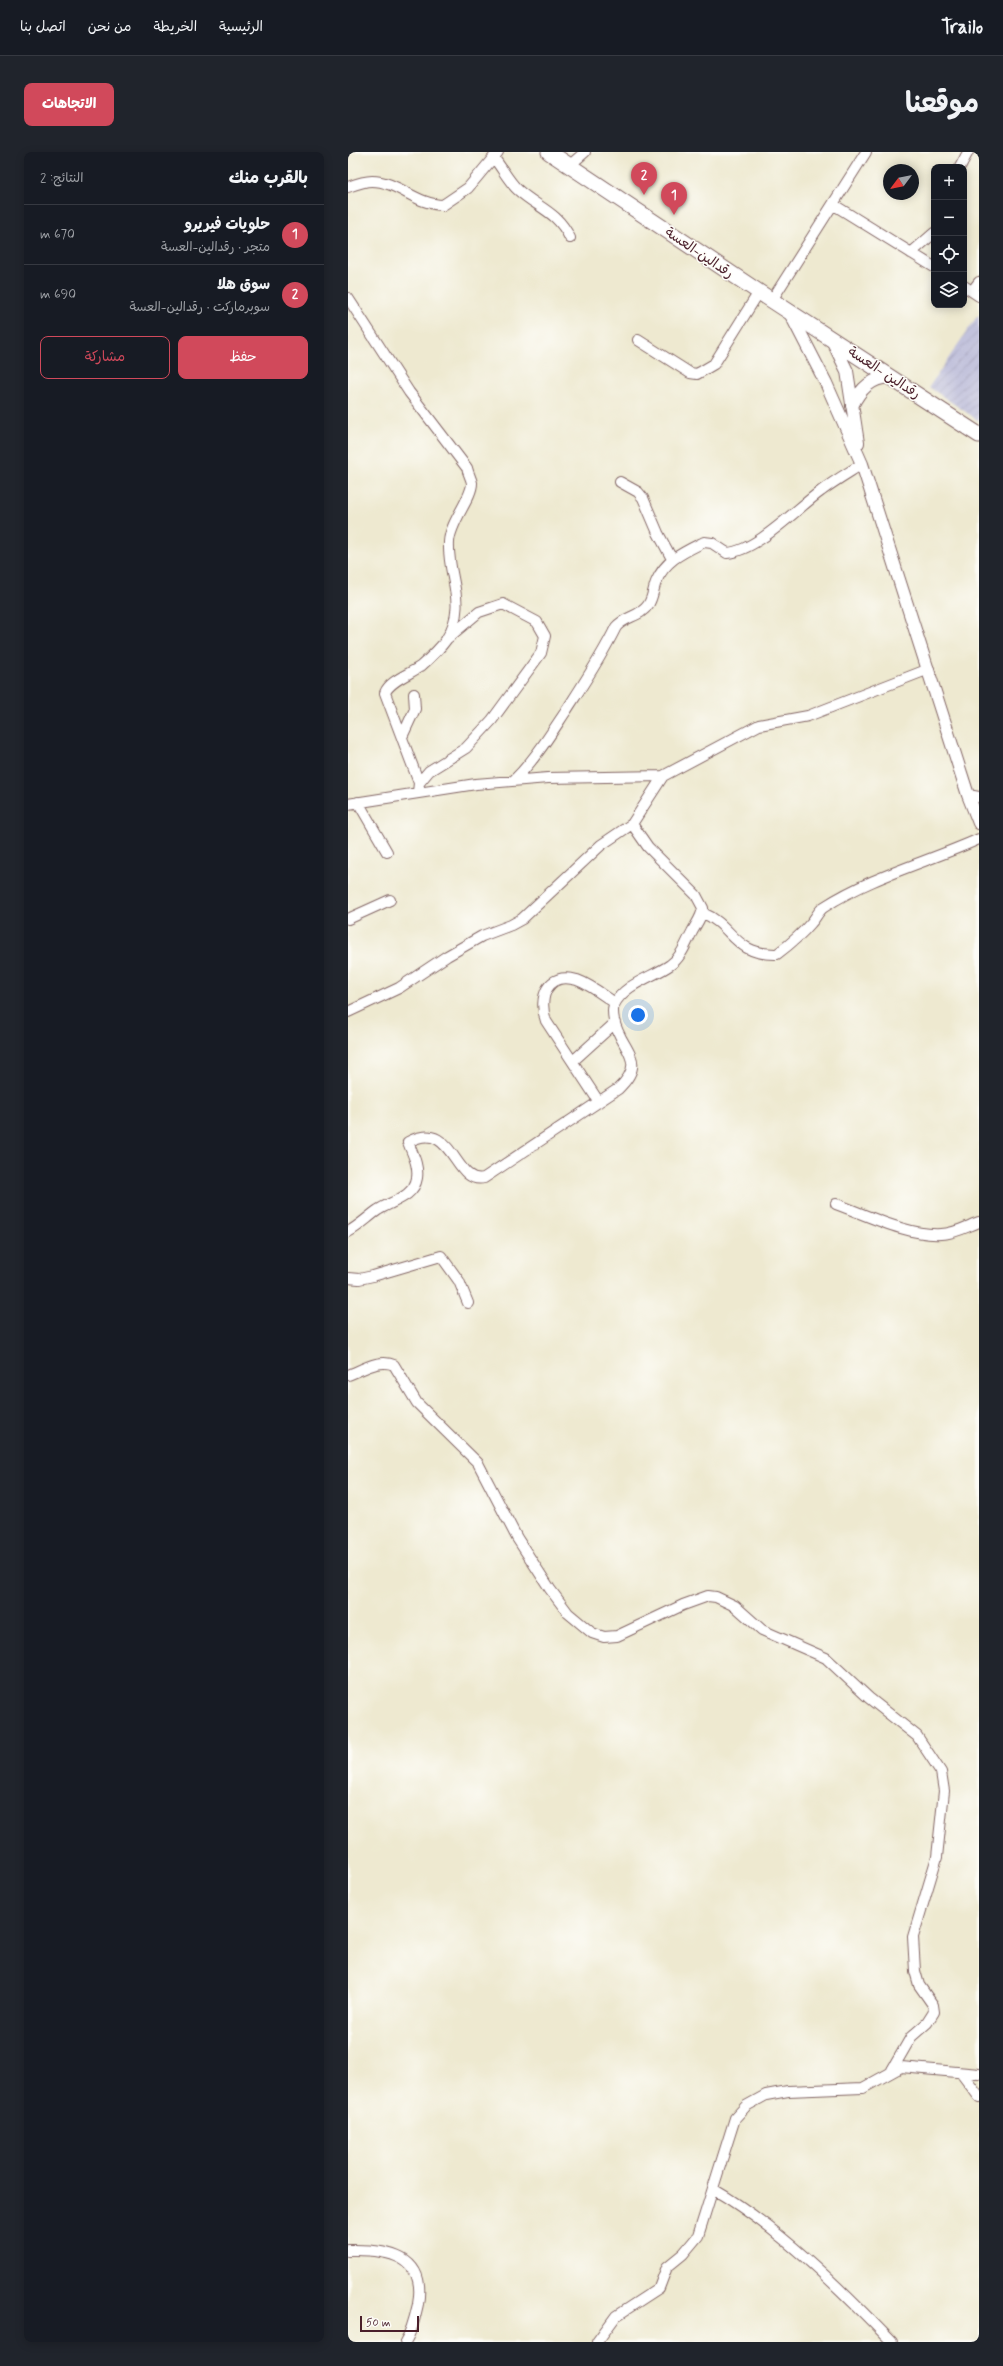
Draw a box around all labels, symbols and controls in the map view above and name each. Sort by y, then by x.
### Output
text: Trailo [941,15,983,40]
text: اتصل بنا [20,18,66,36]
text: من نحن [88,18,131,36]
text: الخريطة [153,18,197,36]
text: الرئيسية [219,18,263,36]
button: الاتجاهات [24,83,114,126]
text: موقعنا [905,86,979,123]
pin: 2 [631,162,657,195]
north arrow [883,164,919,200]
map controls [931,164,967,308]
button: + [931,164,967,200]
text: بالقرب منك [229,167,308,189]
text: النتائج: 2 [40,170,83,187]
pin: 1 [661,182,687,215]
button: − [931,200,967,236]
text: حلويات فيريرو [185,215,270,235]
street label: رقدالين-العسة [661,223,737,283]
text: 670 m [40,226,75,243]
text: 1 [292,226,298,243]
button: locate [931,236,967,272]
text: متجر · رقدالين-العسة [161,239,270,256]
button: layers [931,272,967,308]
text: سوق هلا [217,275,270,295]
text: 690 m [40,286,76,303]
text: 2 [292,286,298,303]
text: سوبرماركت · رقدالين-العسة [129,299,270,316]
button: مشاركة [40,336,170,379]
button: حفظ [178,336,308,379]
street label: رقدالين -العسة [844,343,924,403]
your location [628,1005,648,1025]
scale bar [360,2314,419,2333]
text: 50 m [366,2316,391,2330]

